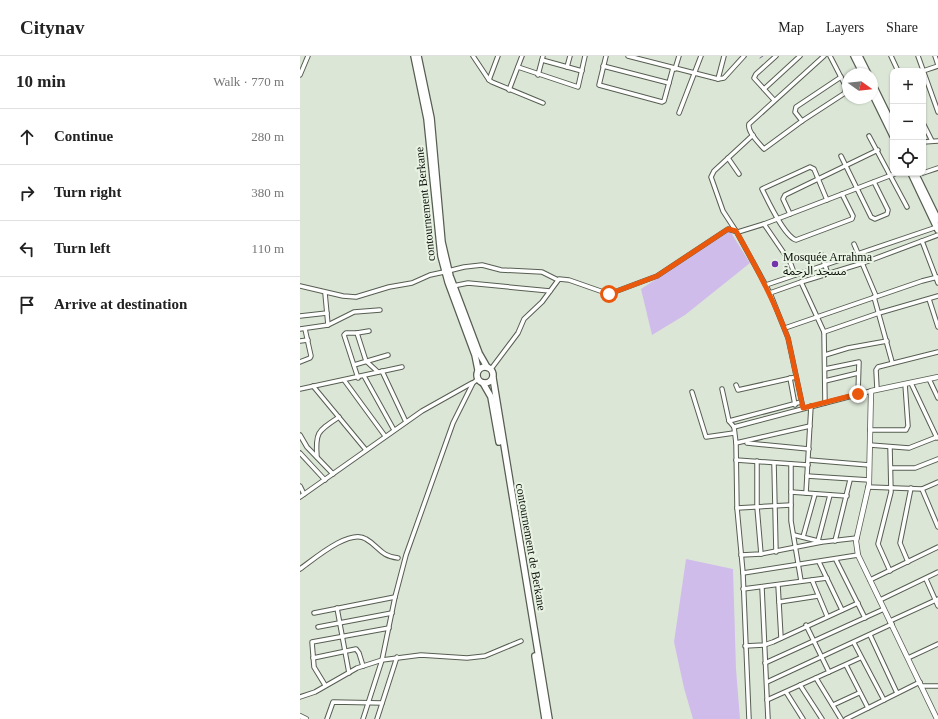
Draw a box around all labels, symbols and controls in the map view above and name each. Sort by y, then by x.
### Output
text: Citynav [20,17,84,38]
text: Map [778,20,804,35]
text: Layers [826,20,864,35]
text: Share [886,20,918,35]
north arrow [842,68,878,104]
map controls [890,68,926,176]
button: + [890,68,926,104]
text: 10 min [16,72,66,91]
text: Walk · 770 m [213,74,284,89]
button: − [890,104,926,140]
icon: ahead [16,126,38,148]
text: Continue [54,128,113,144]
text: 280 m [251,129,284,144]
button: locate [890,140,926,176]
street label: contournement Berkane [412,146,438,262]
icon: right [16,182,38,204]
text: Turn right [54,184,121,200]
text: 380 m [251,185,284,200]
icon: left [16,238,38,260]
text: Turn left [54,240,111,256]
text: 110 m [252,241,284,256]
place label: Mosquée Arrahma مسجد الرحمة [783,250,873,278]
marker: Mosquée Arrahma مسجد الرحمة [770,259,780,269]
route start [600,285,618,303]
icon: arrive [16,294,38,316]
text: Arrive at destination [54,296,187,312]
route end [849,385,867,403]
street label: contournement de Berkane [513,482,549,612]

